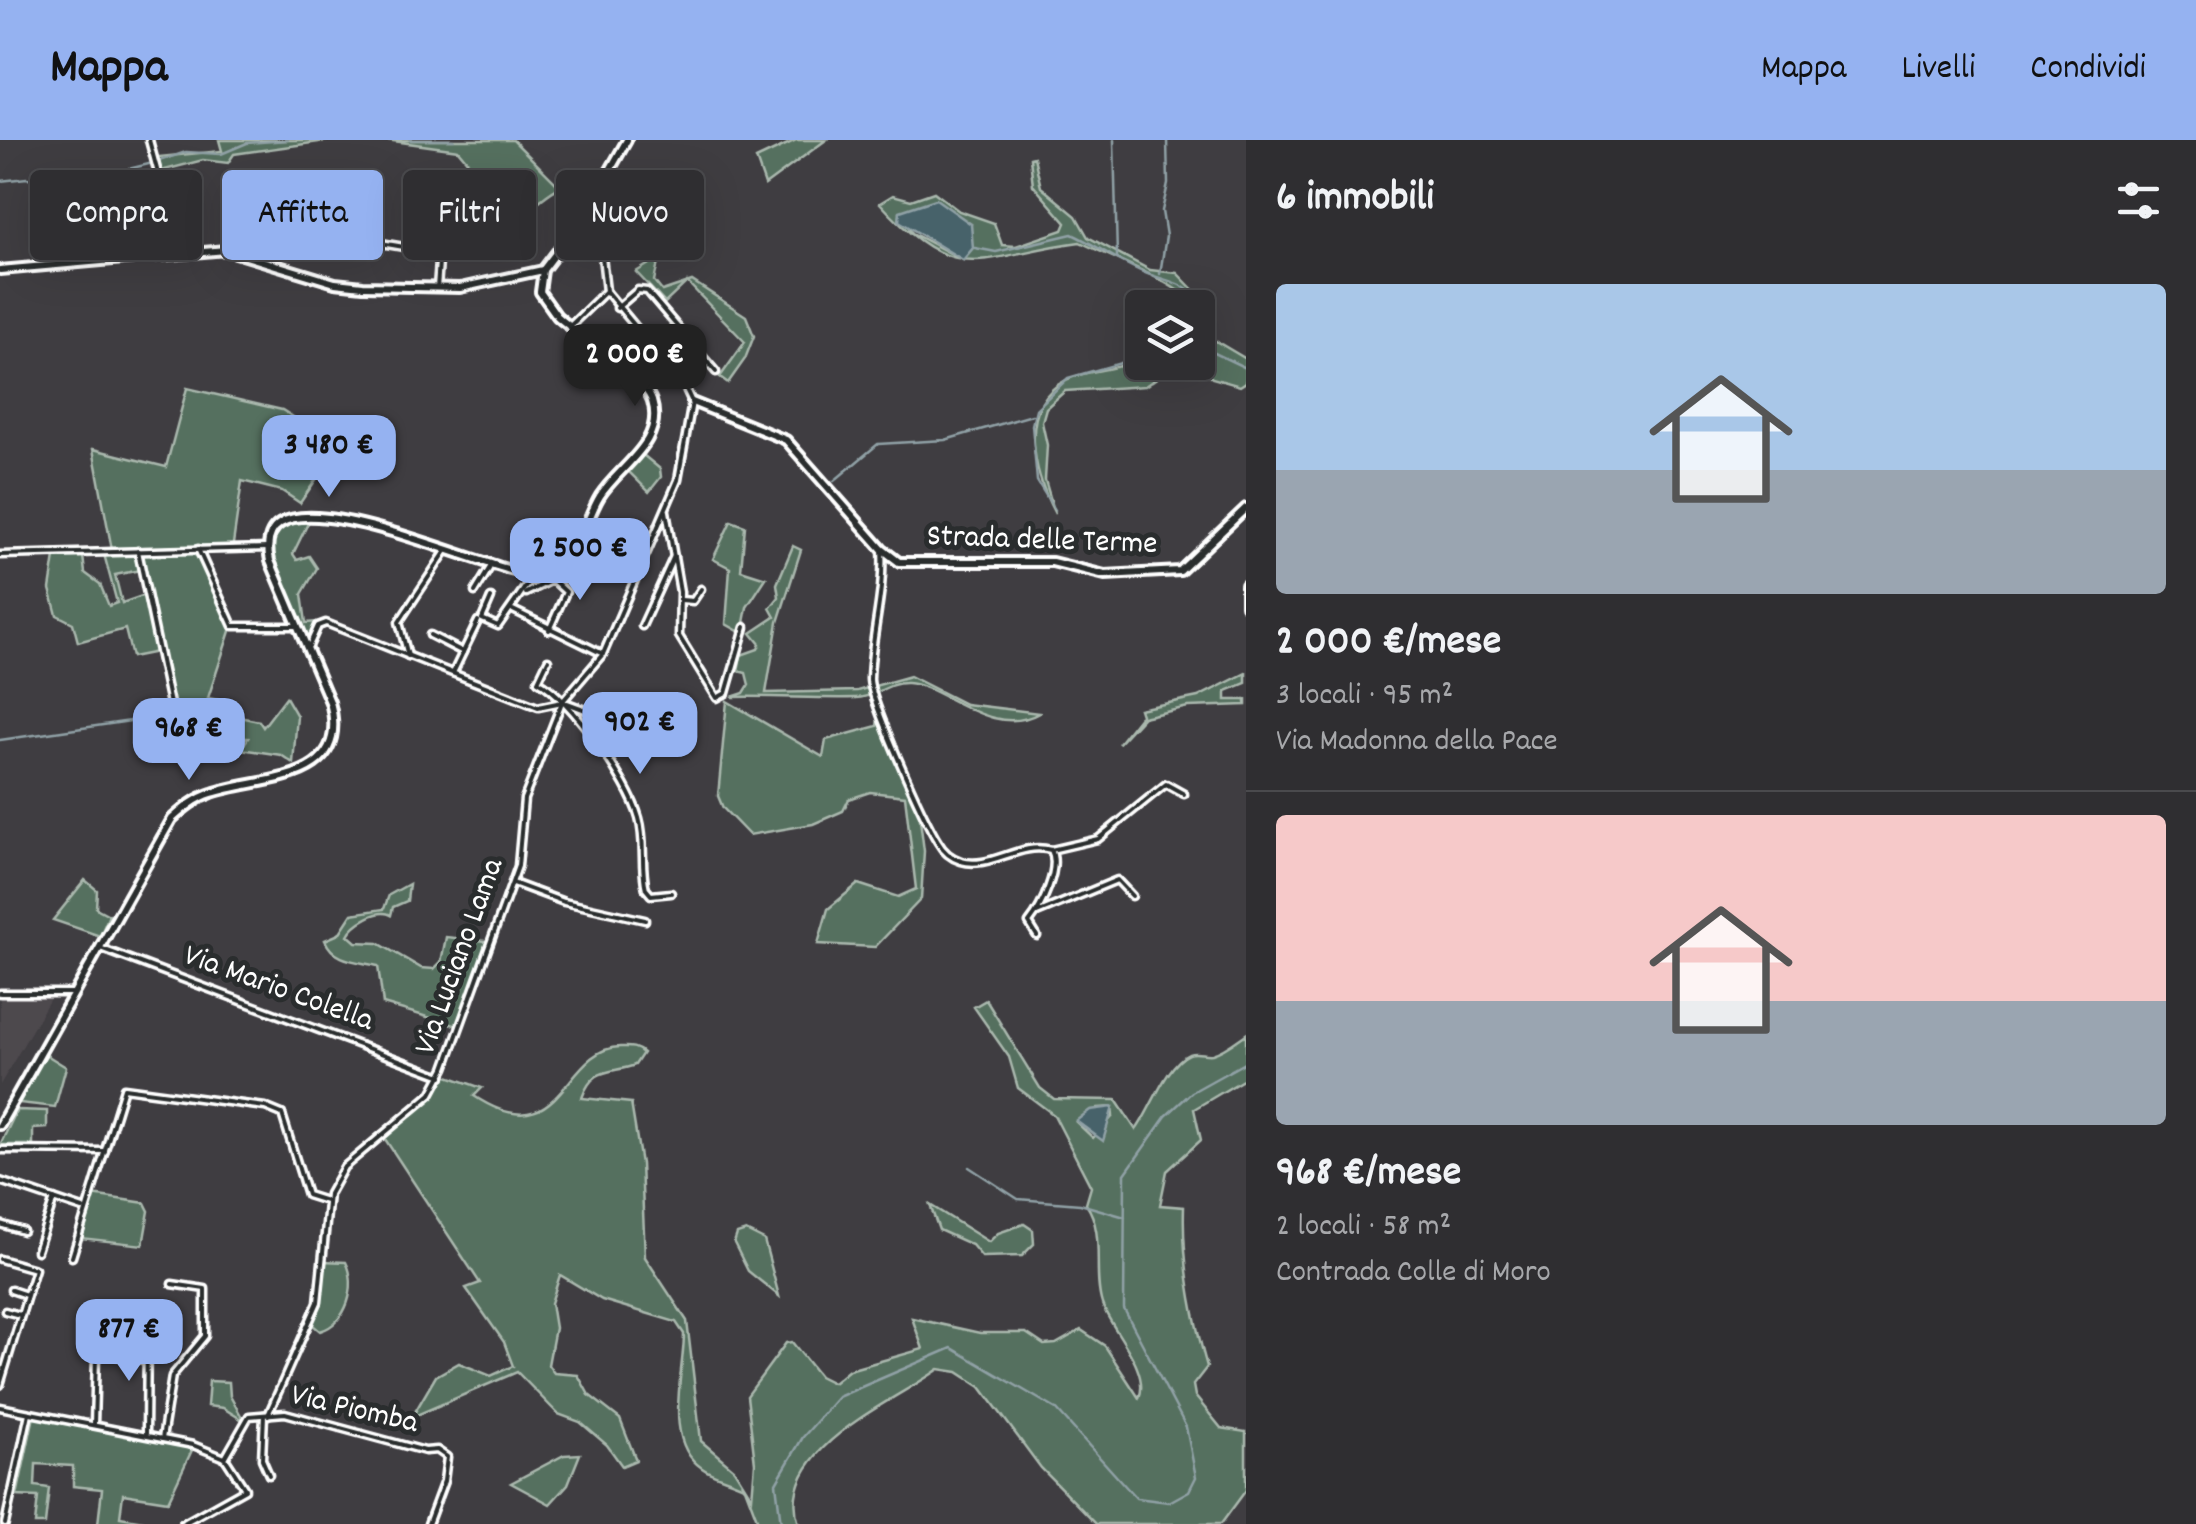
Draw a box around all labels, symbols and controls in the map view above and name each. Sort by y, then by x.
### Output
text: Mappa [50,36,167,105]
text: Mappa [1761,45,1847,95]
text: Livelli [1902,45,1975,95]
text: Condividi [2030,45,2146,95]
chip: Compra [30,170,202,260]
chip: Affitta [222,170,383,260]
chip: Filtri [403,170,536,260]
chip: Nuovo [556,170,704,260]
text: 6 immobili [1276,170,1434,230]
icon: filters [2111,173,2166,228]
map controls [1125,290,1215,380]
button: layers [1125,290,1215,380]
pin: 2 000 € [543,324,727,409]
text: 2 000 € [586,333,684,379]
icon: home [1631,349,1811,529]
pin: 3 480 € [237,415,421,500]
text: 3 480 € [284,424,374,470]
street label: Strada delle Terme [926,515,1158,569]
pin: 2 500 € [488,518,672,603]
text: 2 500 € [532,527,628,573]
text: 2 000 €/mese [1276,614,1501,674]
text: 3 locali · 95 m² [1276,674,1453,720]
pin: 902 € [570,692,710,777]
pin: 968 € [119,698,259,783]
text: 902 € [604,701,676,747]
text: 968 € [155,707,223,753]
text: Via Madonna della Pace [1276,720,1558,766]
street label: Via Luciano Lama [404,852,518,1061]
icon: home [1631,880,1811,1060]
street label: Via Mario Colella [177,934,380,1046]
text: 968 €/mese [1276,1145,1461,1205]
text: 2 locali · 58 m² [1276,1205,1451,1251]
text: Contrada Colle di Moro [1276,1251,1551,1297]
pin: 877 € [59,1299,199,1384]
text: 877 € [98,1308,160,1354]
street label: Via Piomba [286,1374,423,1448]

